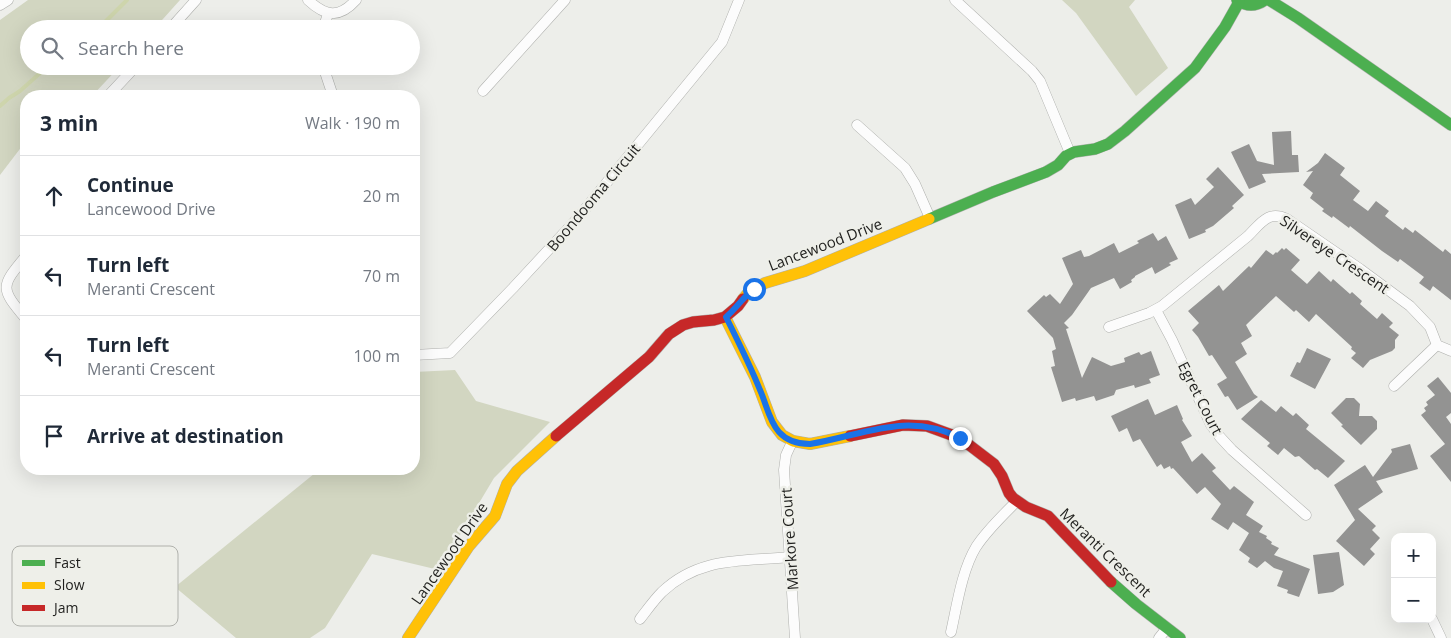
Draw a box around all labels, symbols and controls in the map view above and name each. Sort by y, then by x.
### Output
search box [20,20,420,75]
icon: search [38,34,66,62]
text: Search here [78,35,184,61]
text: 3 min [40,109,98,137]
text: Walk · 190 m [305,112,400,134]
street label: Boondooma Circuit [542,139,644,255]
text: Continue [87,172,174,198]
icon: ahead [40,182,68,210]
text: 20 m [363,185,400,207]
text: Lancewood Drive [87,198,215,220]
street label: Silvereye Crescent [1277,210,1393,298]
street label: Lancewood Drive [765,213,885,275]
text: Turn left [87,252,169,278]
icon: left [40,262,68,290]
text: 70 m [363,265,400,287]
text: Meranti Crescent [87,278,215,300]
route start [743,278,766,301]
text: Turn left [87,332,169,358]
icon: left [40,342,68,370]
text: 100 m [354,345,400,367]
text: Meranti Crescent [87,358,215,380]
street label: Egret Court [1174,358,1228,438]
icon: arrive [40,422,68,450]
text: Arrive at destination [87,423,284,449]
route end [949,427,972,450]
street label: Markore Court [775,487,803,591]
street label: Lancewood Drive [406,498,492,608]
street label: Meranti Crescent [1056,503,1156,601]
map controls [1391,533,1436,623]
button: + [1391,533,1436,578]
legend [12,546,178,626]
text: Fast [54,553,81,572]
text: Slow [54,575,85,594]
button: − [1391,578,1436,623]
text: Jam [52,598,79,617]

